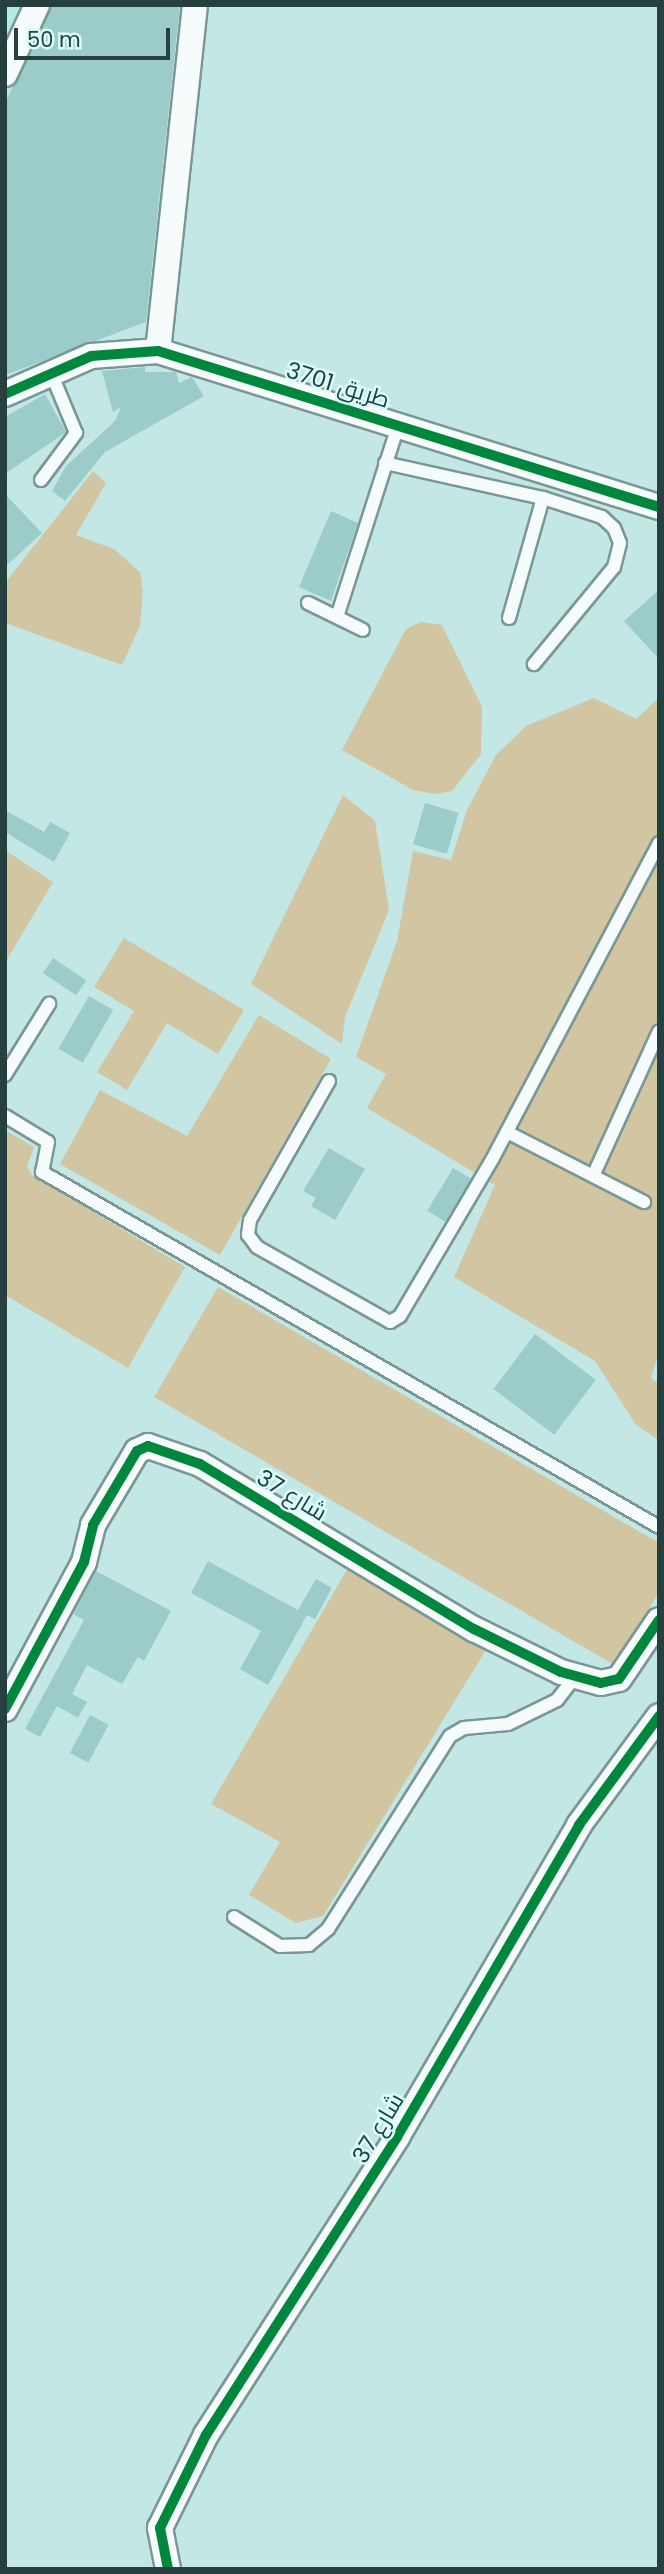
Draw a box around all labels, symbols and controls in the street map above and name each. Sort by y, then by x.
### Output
scale bar [18,14,173,58]
text: 50 m [27,25,81,54]
street label: طريق 3701 [283,356,393,414]
street label: شارع 37 [252,1463,332,1527]
street label: شارع 37 [346,2088,410,2168]

